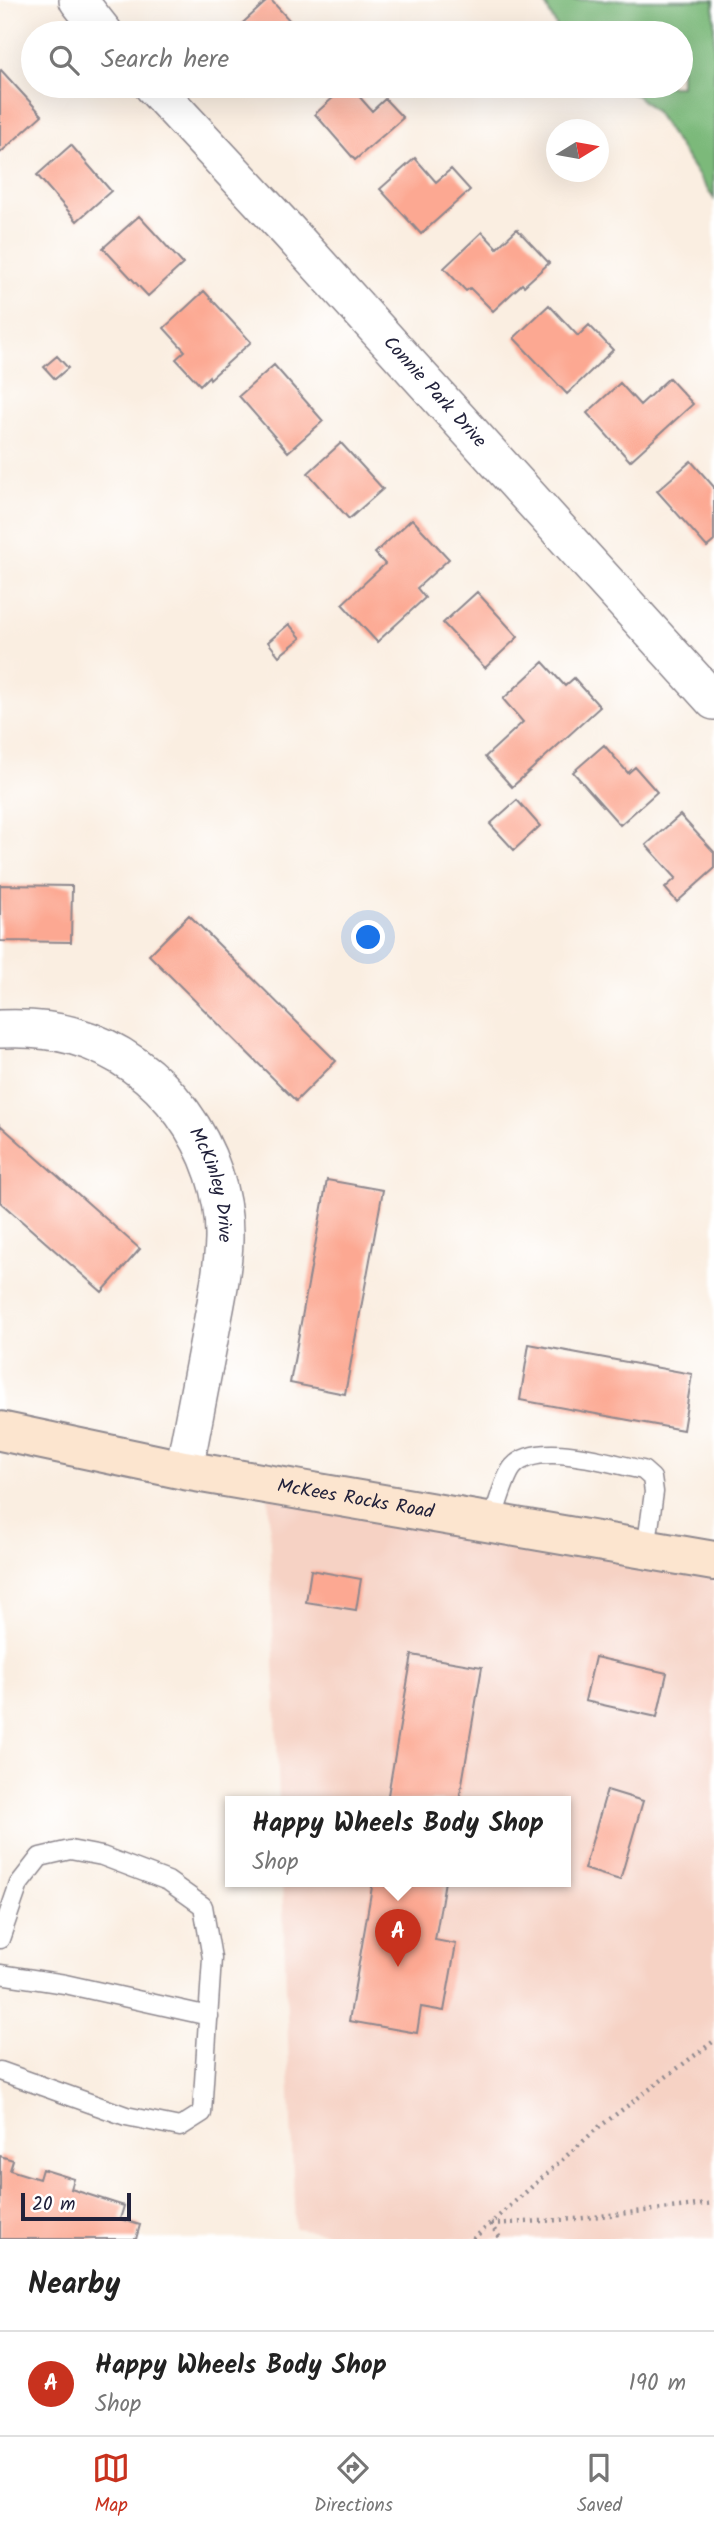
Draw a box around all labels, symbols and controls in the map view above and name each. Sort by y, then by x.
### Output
search box [21,21,693,98]
text: Search here [101,39,229,81]
icon: search [45,41,83,79]
north arrow [546,119,609,182]
street label: Connie Park Drive [375,329,494,456]
your location [351,920,385,954]
street label: McKinley Drive [180,1122,239,1243]
street label: McKees Rocks Road [275,1471,437,1528]
popup [225,1796,571,1887]
text: Happy Wheels Body Shop [252,1803,544,1845]
text: Shop [252,1845,298,1881]
pin: A [375,1909,421,1967]
scale bar [21,2190,131,2222]
text: 20 m [32,2190,75,2220]
text: Nearby [28,2261,120,2309]
text: Happy Wheels Body Shop [95,2345,387,2387]
text: A [44,2366,58,2402]
text: 190 m [629,2366,686,2402]
text: Shop [95,2387,141,2423]
tab: Map [92,2449,130,2521]
tab: Directions [314,2449,393,2521]
tab: Saved [577,2449,622,2521]

